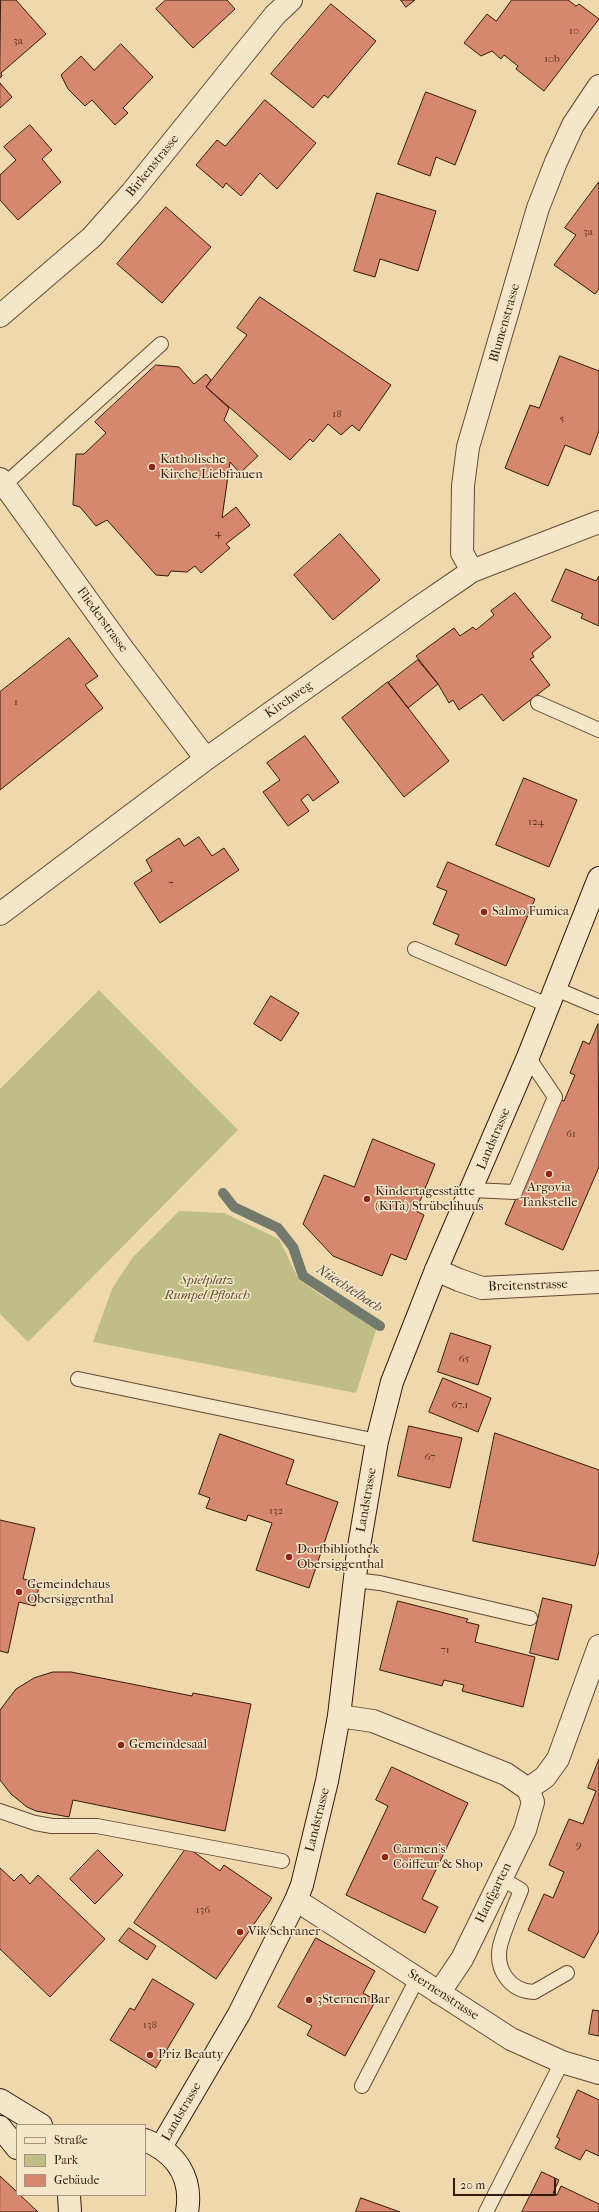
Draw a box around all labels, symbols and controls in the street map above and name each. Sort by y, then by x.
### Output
house number: 10 [569,24,579,38]
house number: 3a [13,34,23,48]
house number: 10b [544,52,560,66]
street label: Birkenstrasse [123,132,183,200]
house number: 3a [583,225,593,239]
street label: Blumenstrasse [486,282,524,364]
house number: 18 [332,407,342,421]
house number: 5 [560,412,564,426]
place label: Katholische Kirche Liebfrauen [160,452,263,483]
marker: Katholische Kirche Liebfrauen [147,462,157,472]
house number: 4 [215,526,221,540]
street label: Fliederstrasse [73,584,131,656]
street label: Kirchweg [262,678,316,722]
house number: 1 [14,695,18,709]
house number: 124 [528,815,544,829]
house number: 7 [168,877,174,891]
place label: Salmo Fumica [492,904,569,920]
marker: Salmo Fumica [479,907,489,917]
street label: Landstrasse [474,1106,514,1172]
house number: 61 [566,1127,576,1141]
marker: Argovia Tankstelle [544,1169,554,1179]
place label: Argovia Tankstelle [520,1180,578,1211]
place label: Kindertagesstätte (KiTa) Strübelihuus [375,1184,483,1215]
marker: Kindertagesstätte (KiTa) Strübelihuus [362,1194,372,1204]
water label: Nüechtelbach [313,1261,385,1317]
park label: Spielplatz Rumpel Pflotsch [164,1273,250,1304]
street label: Breitenstrasse [488,1277,568,1295]
house number: 65 [459,1352,469,1366]
house number: 67.1 [451,1398,469,1412]
house number: 67 [424,1450,436,1464]
street label: Landstrasse [354,1466,380,1534]
house number: 132 [269,1504,283,1518]
place label: Dorfbibliothek Obersiggenthal [297,1542,384,1573]
marker: Dorfbibliothek Obersiggenthal [284,1552,294,1562]
place label: Gemeindehaus Obersiggenthal [27,1577,114,1608]
marker: Gemeindehaus Obersiggenthal [14,1587,24,1597]
house number: 71 [440,1643,450,1657]
place label: Gemeindesaal [129,1737,207,1753]
marker: Gemeindesaal [116,1740,126,1750]
street label: Landstrasse [303,1786,333,1854]
house number: 9 [576,1838,582,1852]
place label: Carmen's Coiffeur & Shop [393,1842,483,1873]
marker: Carmen's Coiffeur & Shop [380,1852,390,1862]
street label: Hanfgarten [473,1860,515,1926]
house number: 136 [196,1903,210,1917]
place label: Vik Schraner [248,1924,320,1940]
marker: Vik Schraner [235,1927,245,1937]
street label: Sternenstrasse [404,1966,482,2024]
place label: 3Sternen Bar [317,1992,390,2008]
marker: 3Sternen Bar [304,1995,314,2005]
house number: 138 [143,2018,157,2032]
place label: Priz Beauty [158,2047,223,2063]
marker: Priz Beauty [145,2050,155,2060]
street label: Landstrasse [159,2080,205,2144]
legend [16,2124,146,2196]
text: Straße [54,2133,88,2147]
text: Park [54,2153,78,2167]
scale bar [455,2170,558,2196]
text: Gebäude [54,2173,99,2187]
text: 20 m [460,2178,485,2192]

